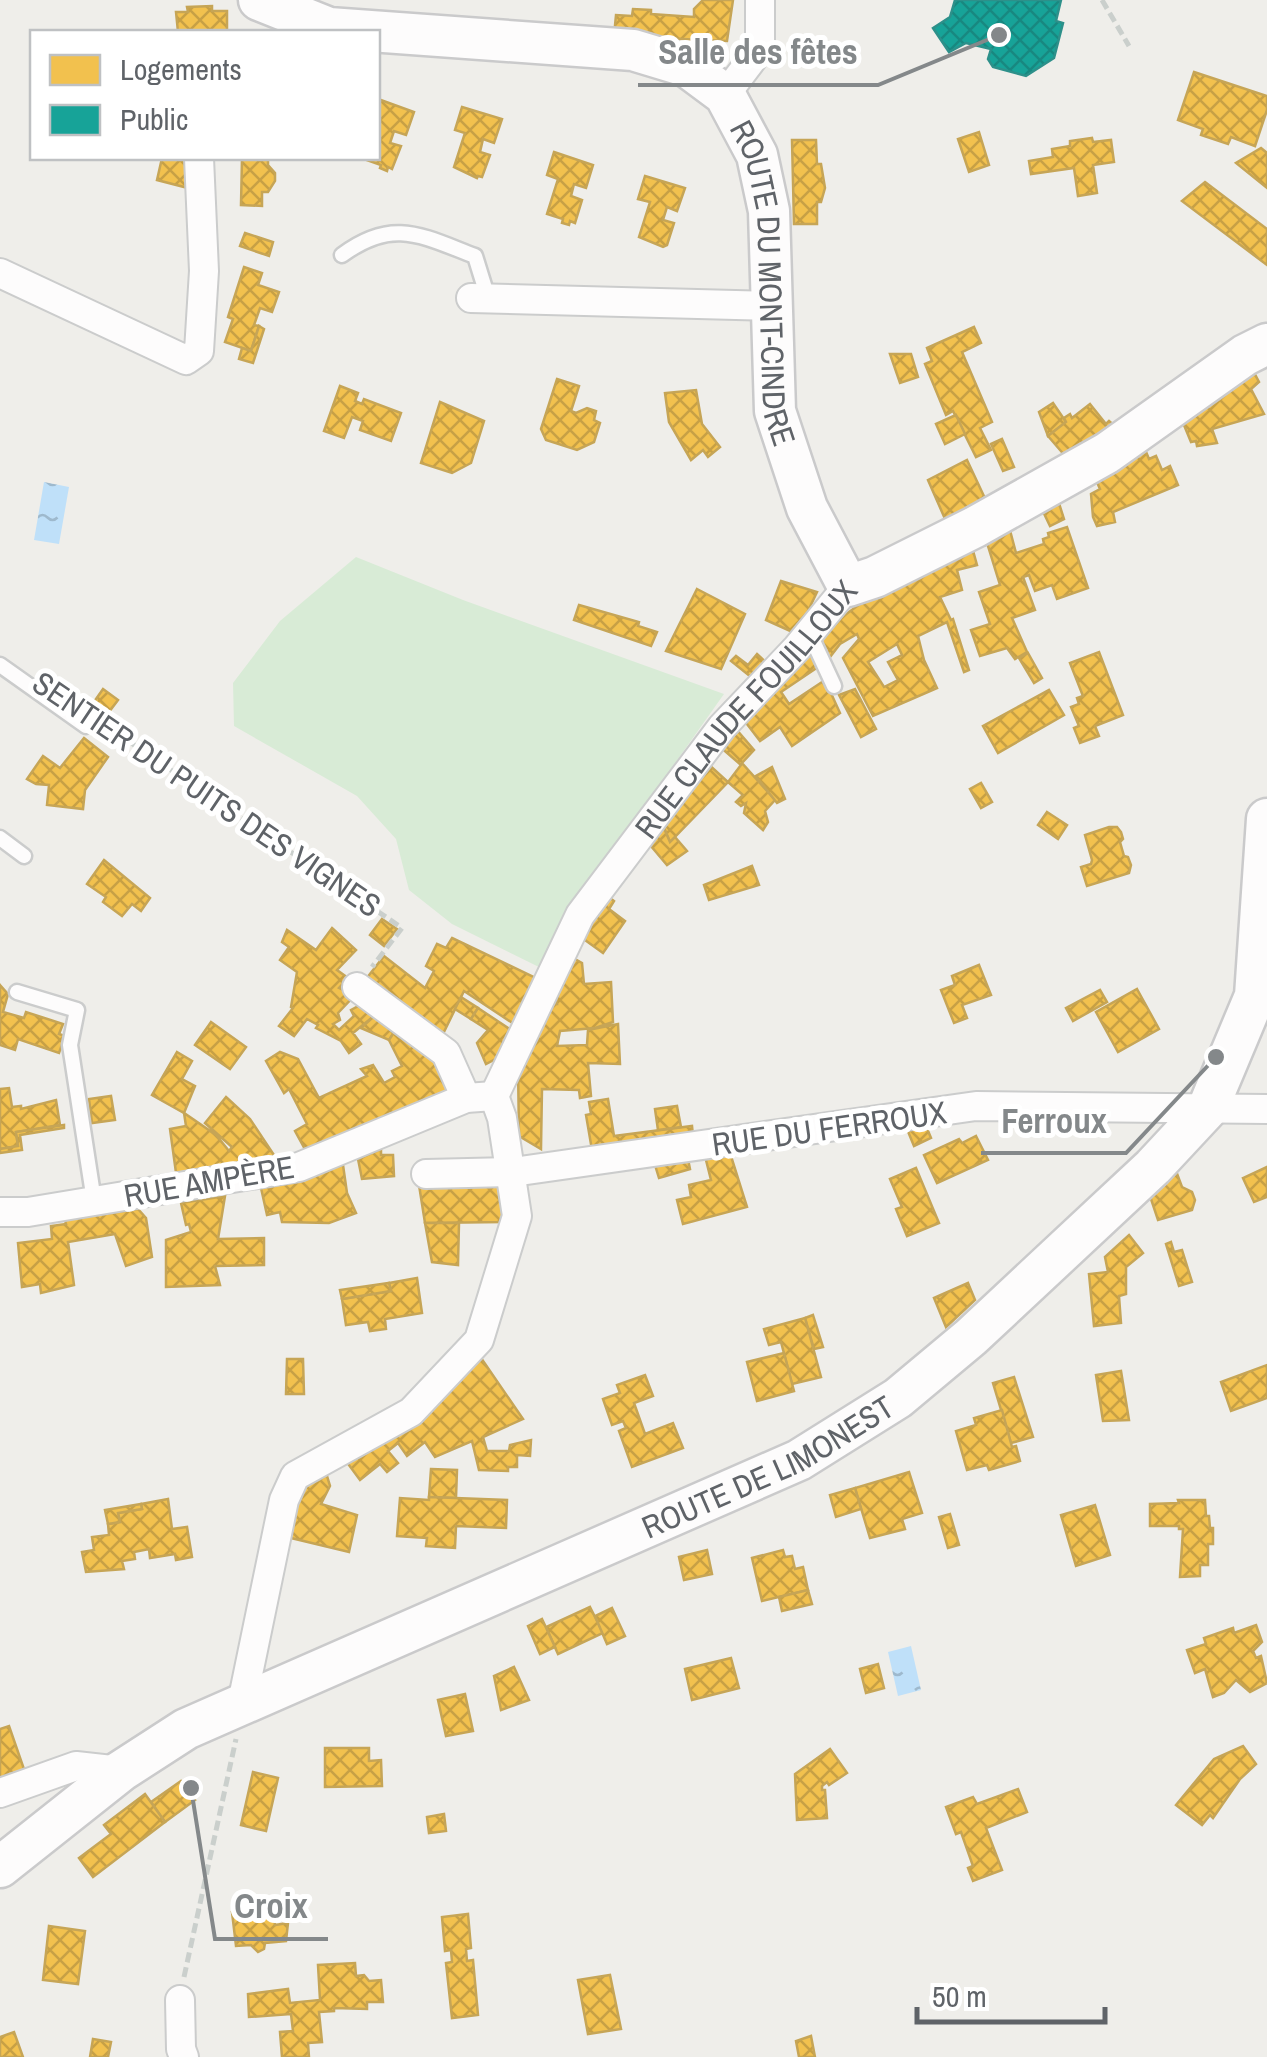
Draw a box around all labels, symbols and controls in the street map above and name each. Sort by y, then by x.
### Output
callout: Salle des fêtes [638,20,878,85]
text: Salle des fêtes [658,28,858,75]
legend [30,30,380,160]
text: Logements [120,49,242,89]
text: Public [120,99,188,139]
street label: ROUTE DU MONT-CINDRE [721,112,806,451]
street label: RUE CLAUDE FOUILLOUX [624,570,866,847]
street label: SENTIER DU PUITS DES VIGNES [25,661,389,927]
callout: Ferroux [981,1088,1126,1153]
street label: RUE DU FERROUX [709,1090,949,1166]
text: Ferroux [1001,1097,1107,1144]
street label: RUE AMPÈRE [121,1145,297,1217]
street label: ROUTE DE LIMONEST [635,1385,901,1548]
callout: Croix [215,1874,328,1939]
text: Croix [234,1882,308,1929]
scale bar [917,1962,1104,2024]
text: 50 m [932,1976,987,2016]

